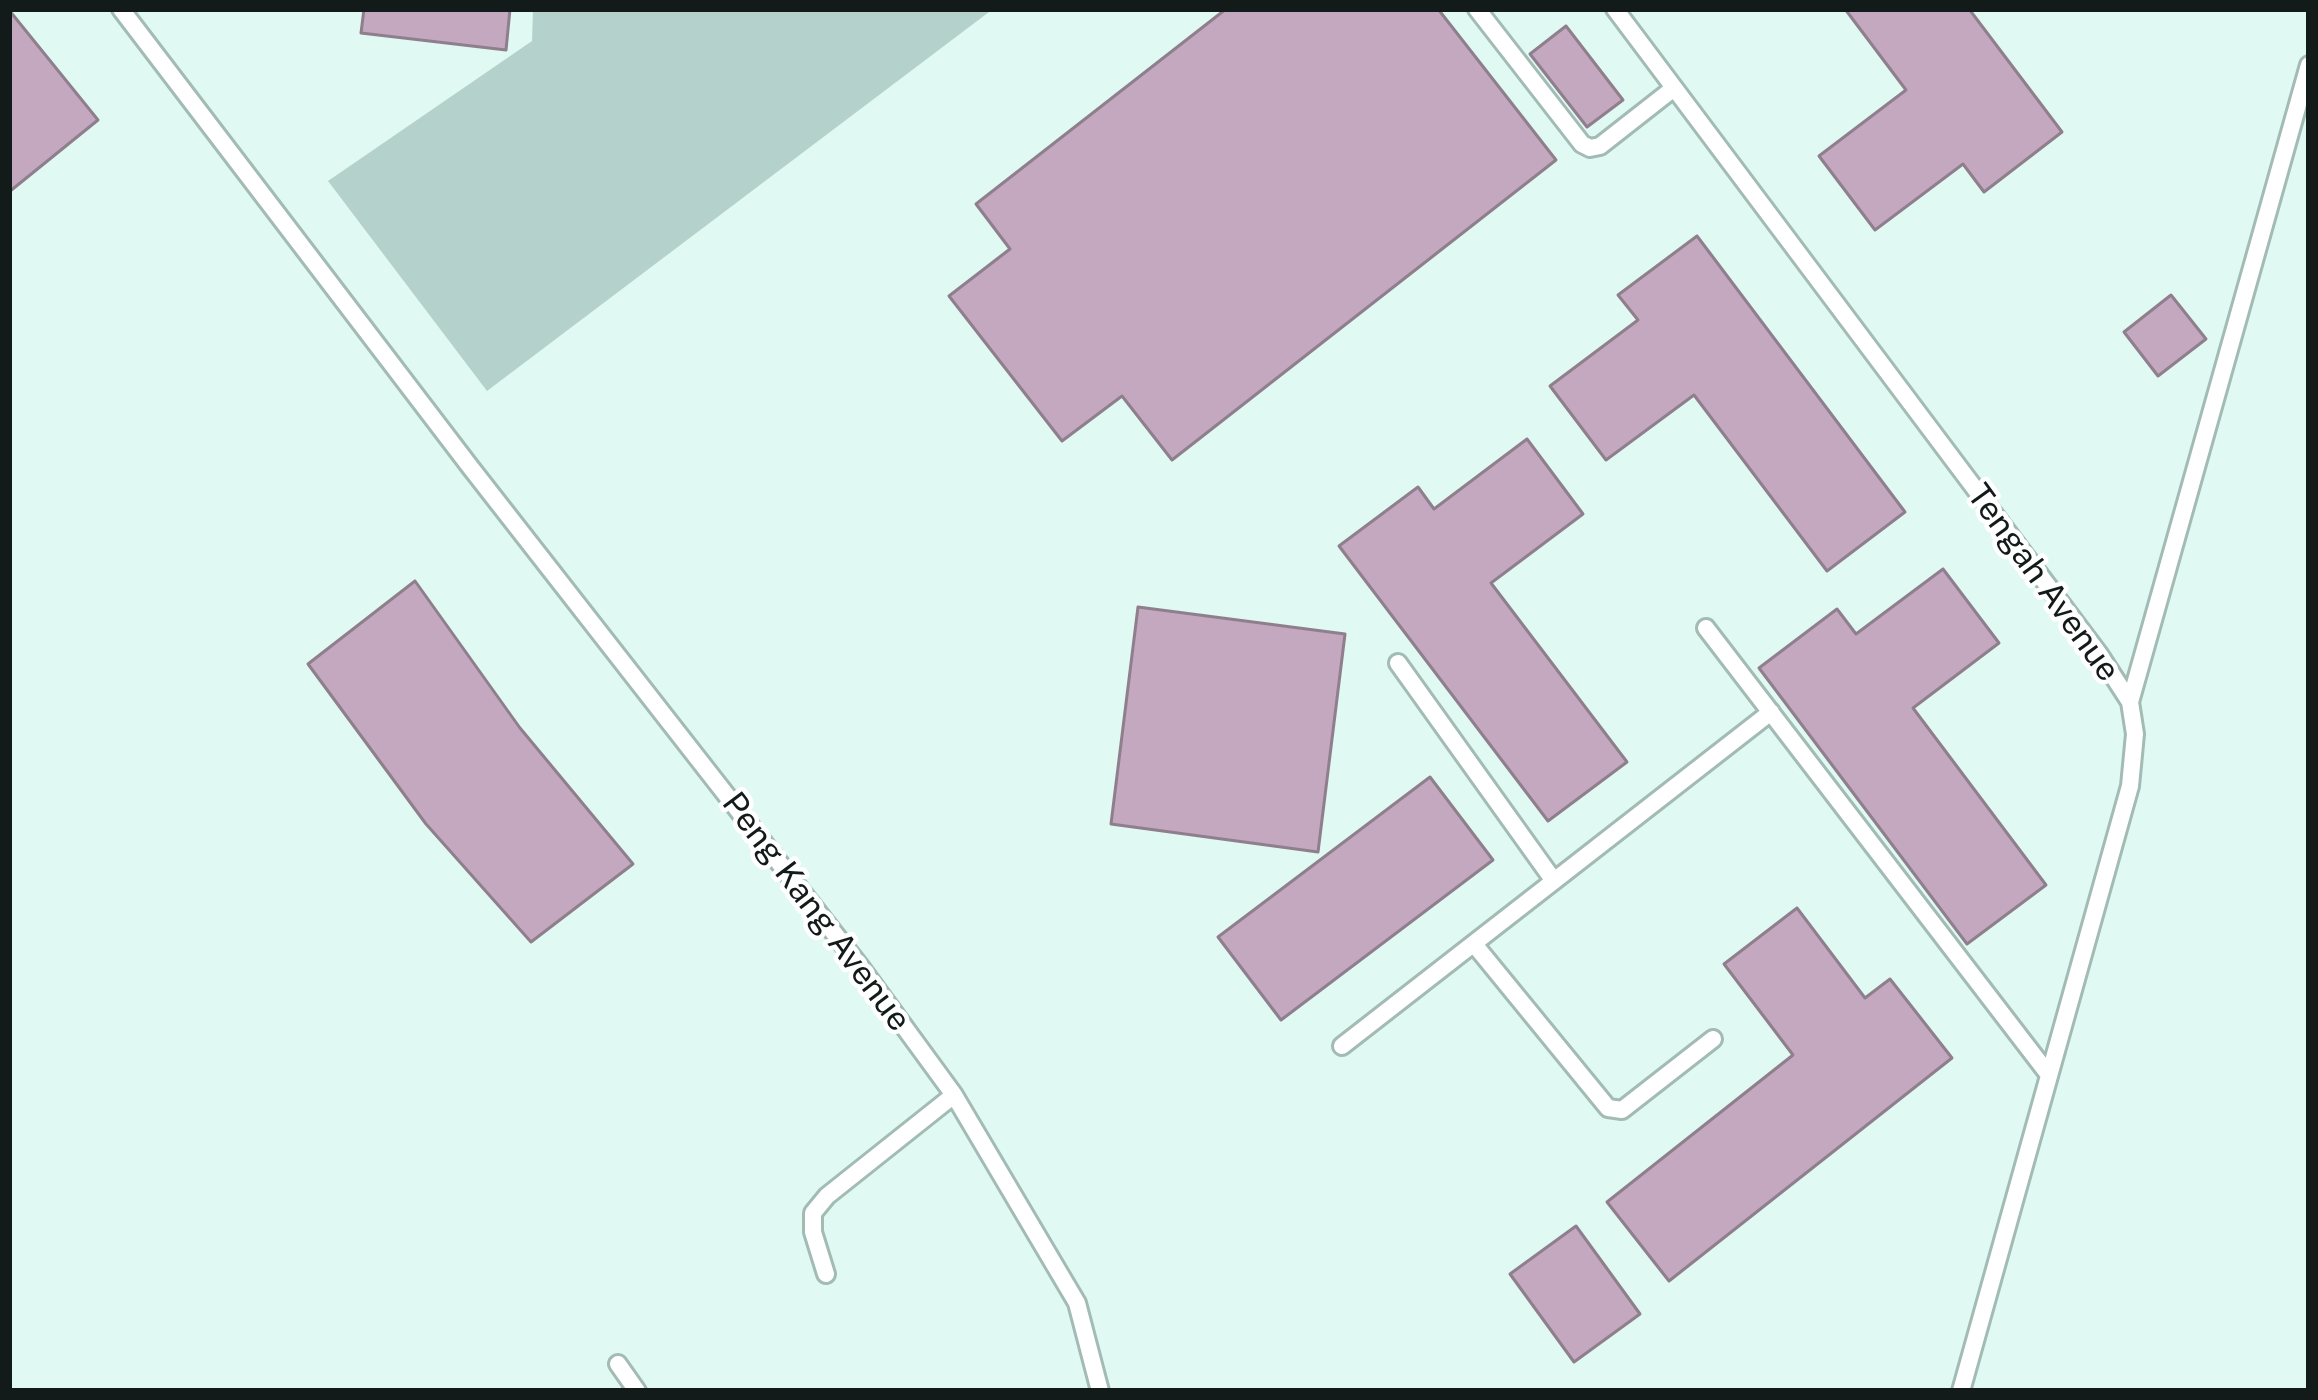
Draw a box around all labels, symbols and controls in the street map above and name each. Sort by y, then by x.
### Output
street label: Tengah Avenue [1958,477,2128,689]
street label: Peng Kang Avenue [713,785,919,1039]

